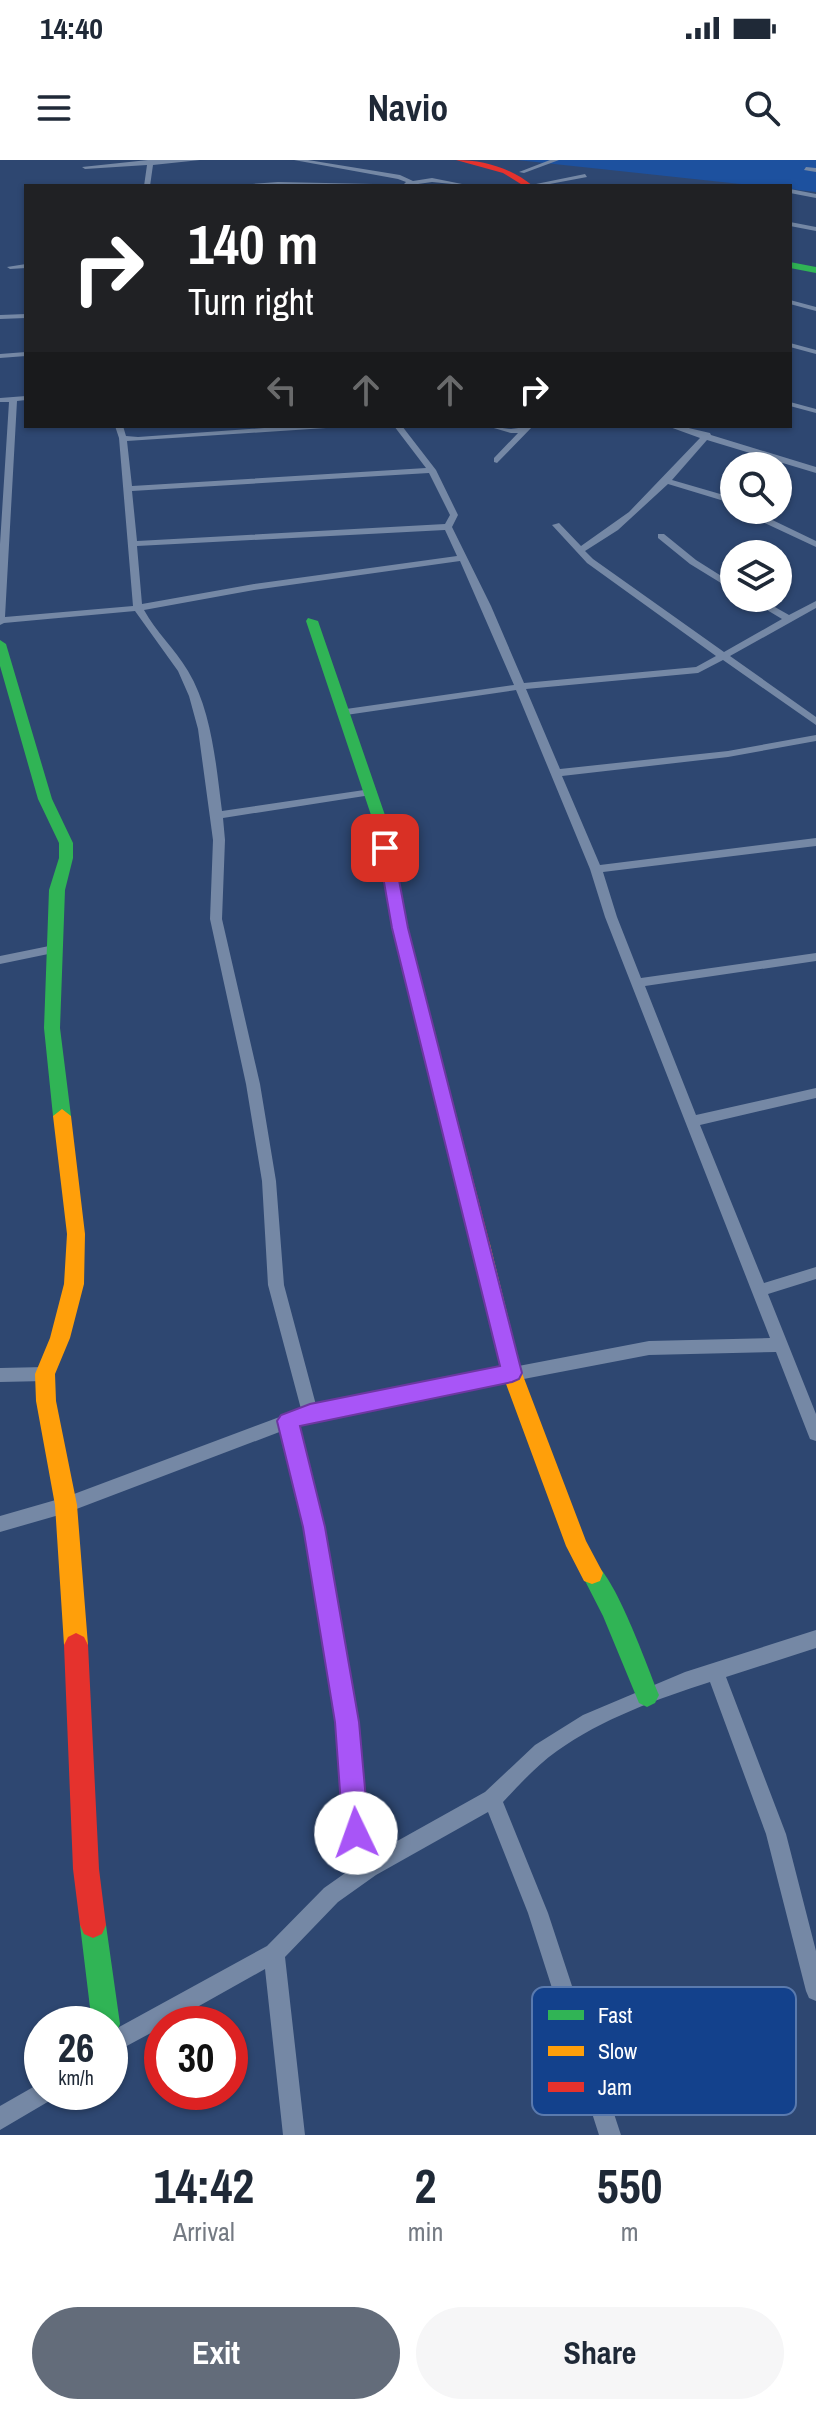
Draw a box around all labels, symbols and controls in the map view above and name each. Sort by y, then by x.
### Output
text: 14:40 [40,8,103,48]
text: Navio [368,84,448,132]
icon: menu [32,86,76,130]
icon: search [740,86,784,130]
text: 140 m [188,206,318,281]
icon: right [56,216,160,320]
text: Turn right [188,278,313,326]
icon: left [260,368,304,412]
icon: ahead [344,368,388,412]
icon: ahead [428,368,472,412]
icon: right [512,368,556,412]
map controls [720,452,792,612]
button: search [720,452,792,524]
button: layers [720,540,792,612]
pin [351,814,419,882]
icon: arrive [363,826,407,870]
position arrow [314,1791,398,1875]
legend [532,1987,796,2115]
text: Fast [598,2000,632,2030]
speed limit sign: 30 [144,2006,248,2110]
text: 26 [58,2021,94,2074]
text: Slow [598,2036,637,2066]
text: km/h [58,2064,94,2091]
text: Jam [598,2072,632,2102]
text: 14:42 [154,2153,254,2218]
text: 2 [415,2153,436,2218]
text: 550 [597,2153,662,2218]
text: Arrival [173,2214,235,2249]
text: min [408,2214,443,2249]
text: m [621,2214,639,2249]
button: Exit [32,2307,400,2399]
button: Share [416,2307,784,2399]

